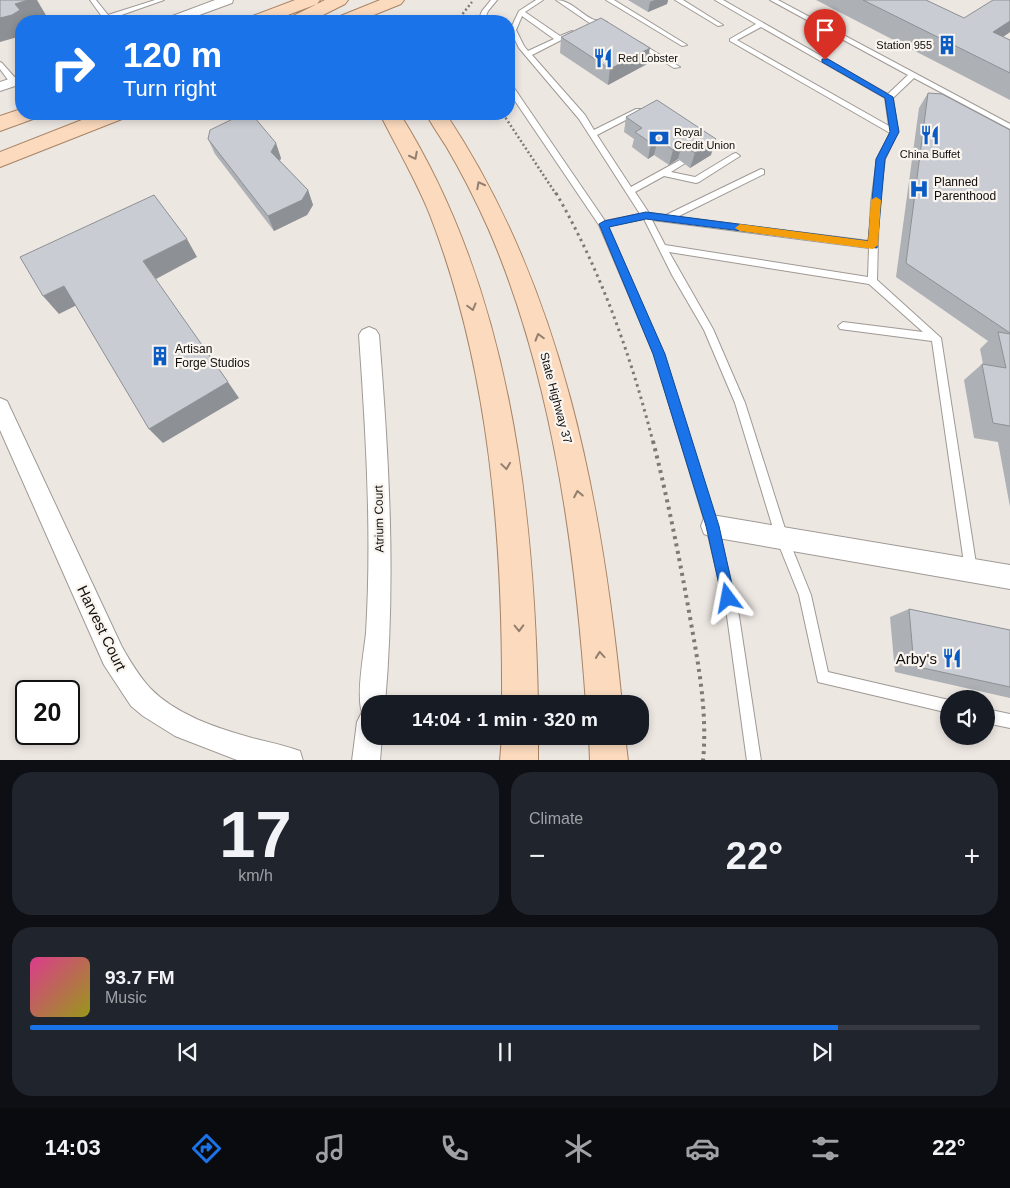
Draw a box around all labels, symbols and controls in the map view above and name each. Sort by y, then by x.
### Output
pin [804,9,846,60]
icon: arrive [811,16,839,44]
building icon: Station 955 [936,34,958,56]
icon: right [40,35,105,100]
text: 120 m [123,35,222,74]
place label: Station 955 [876,39,932,51]
restaurant icon: Red Lobster [592,47,614,69]
place label: Red Lobster [618,52,678,64]
text: Turn right [123,76,216,101]
restaurant icon: China Buffet [919,124,941,146]
place label: Royal Credit Union [674,126,735,151]
bank icon: Royal Credit Union [648,127,670,149]
place label: China Buffet [900,148,960,160]
one-way arrow [408,151,418,160]
place label: Planned Parenthood [934,175,996,203]
hospital icon: Planned Parenthood [908,178,930,200]
one-way arrow [476,182,486,191]
one-way arrow [467,303,477,311]
one-way arrow [534,332,545,341]
place label: Artisan Forge Studios [175,342,250,370]
building icon: Artisan Forge Studios [149,345,171,367]
street label: State Highway 37 [537,351,575,446]
one-way arrow [501,462,511,470]
street label: Atrium Court [371,485,387,553]
one-way arrow [574,490,584,499]
position arrow [701,571,753,623]
street label: Harvest Court [74,583,130,674]
one-way arrow [514,624,524,632]
restaurant icon: Arby's [941,647,963,669]
place label: Arby's [896,650,937,667]
one-way arrow [595,651,606,659]
speed limit sign: 20 [15,680,80,745]
map controls [940,690,995,745]
button: sound [940,690,995,745]
text: 14:04 · 1 min · 320 m [412,709,598,730]
text: 17 [219,798,292,871]
text: Climate [529,810,583,827]
text: 22° [726,835,783,877]
text: − [529,840,545,871]
text: + [964,840,980,871]
text: km/h [238,867,273,884]
text: 93.7 FM [105,967,175,988]
text: Music [105,989,147,1006]
icon: previous [174,1038,202,1066]
icon: pause [491,1038,519,1066]
icon: next [808,1038,836,1066]
icon: directions [189,1131,224,1166]
icon: music [313,1131,348,1166]
icon: phone [437,1131,472,1166]
icon: climate [561,1131,596,1166]
icon: car [685,1131,720,1166]
icon: filters [808,1131,843,1166]
text: 14:03 [44,1135,101,1160]
text: 22° [932,1135,966,1160]

